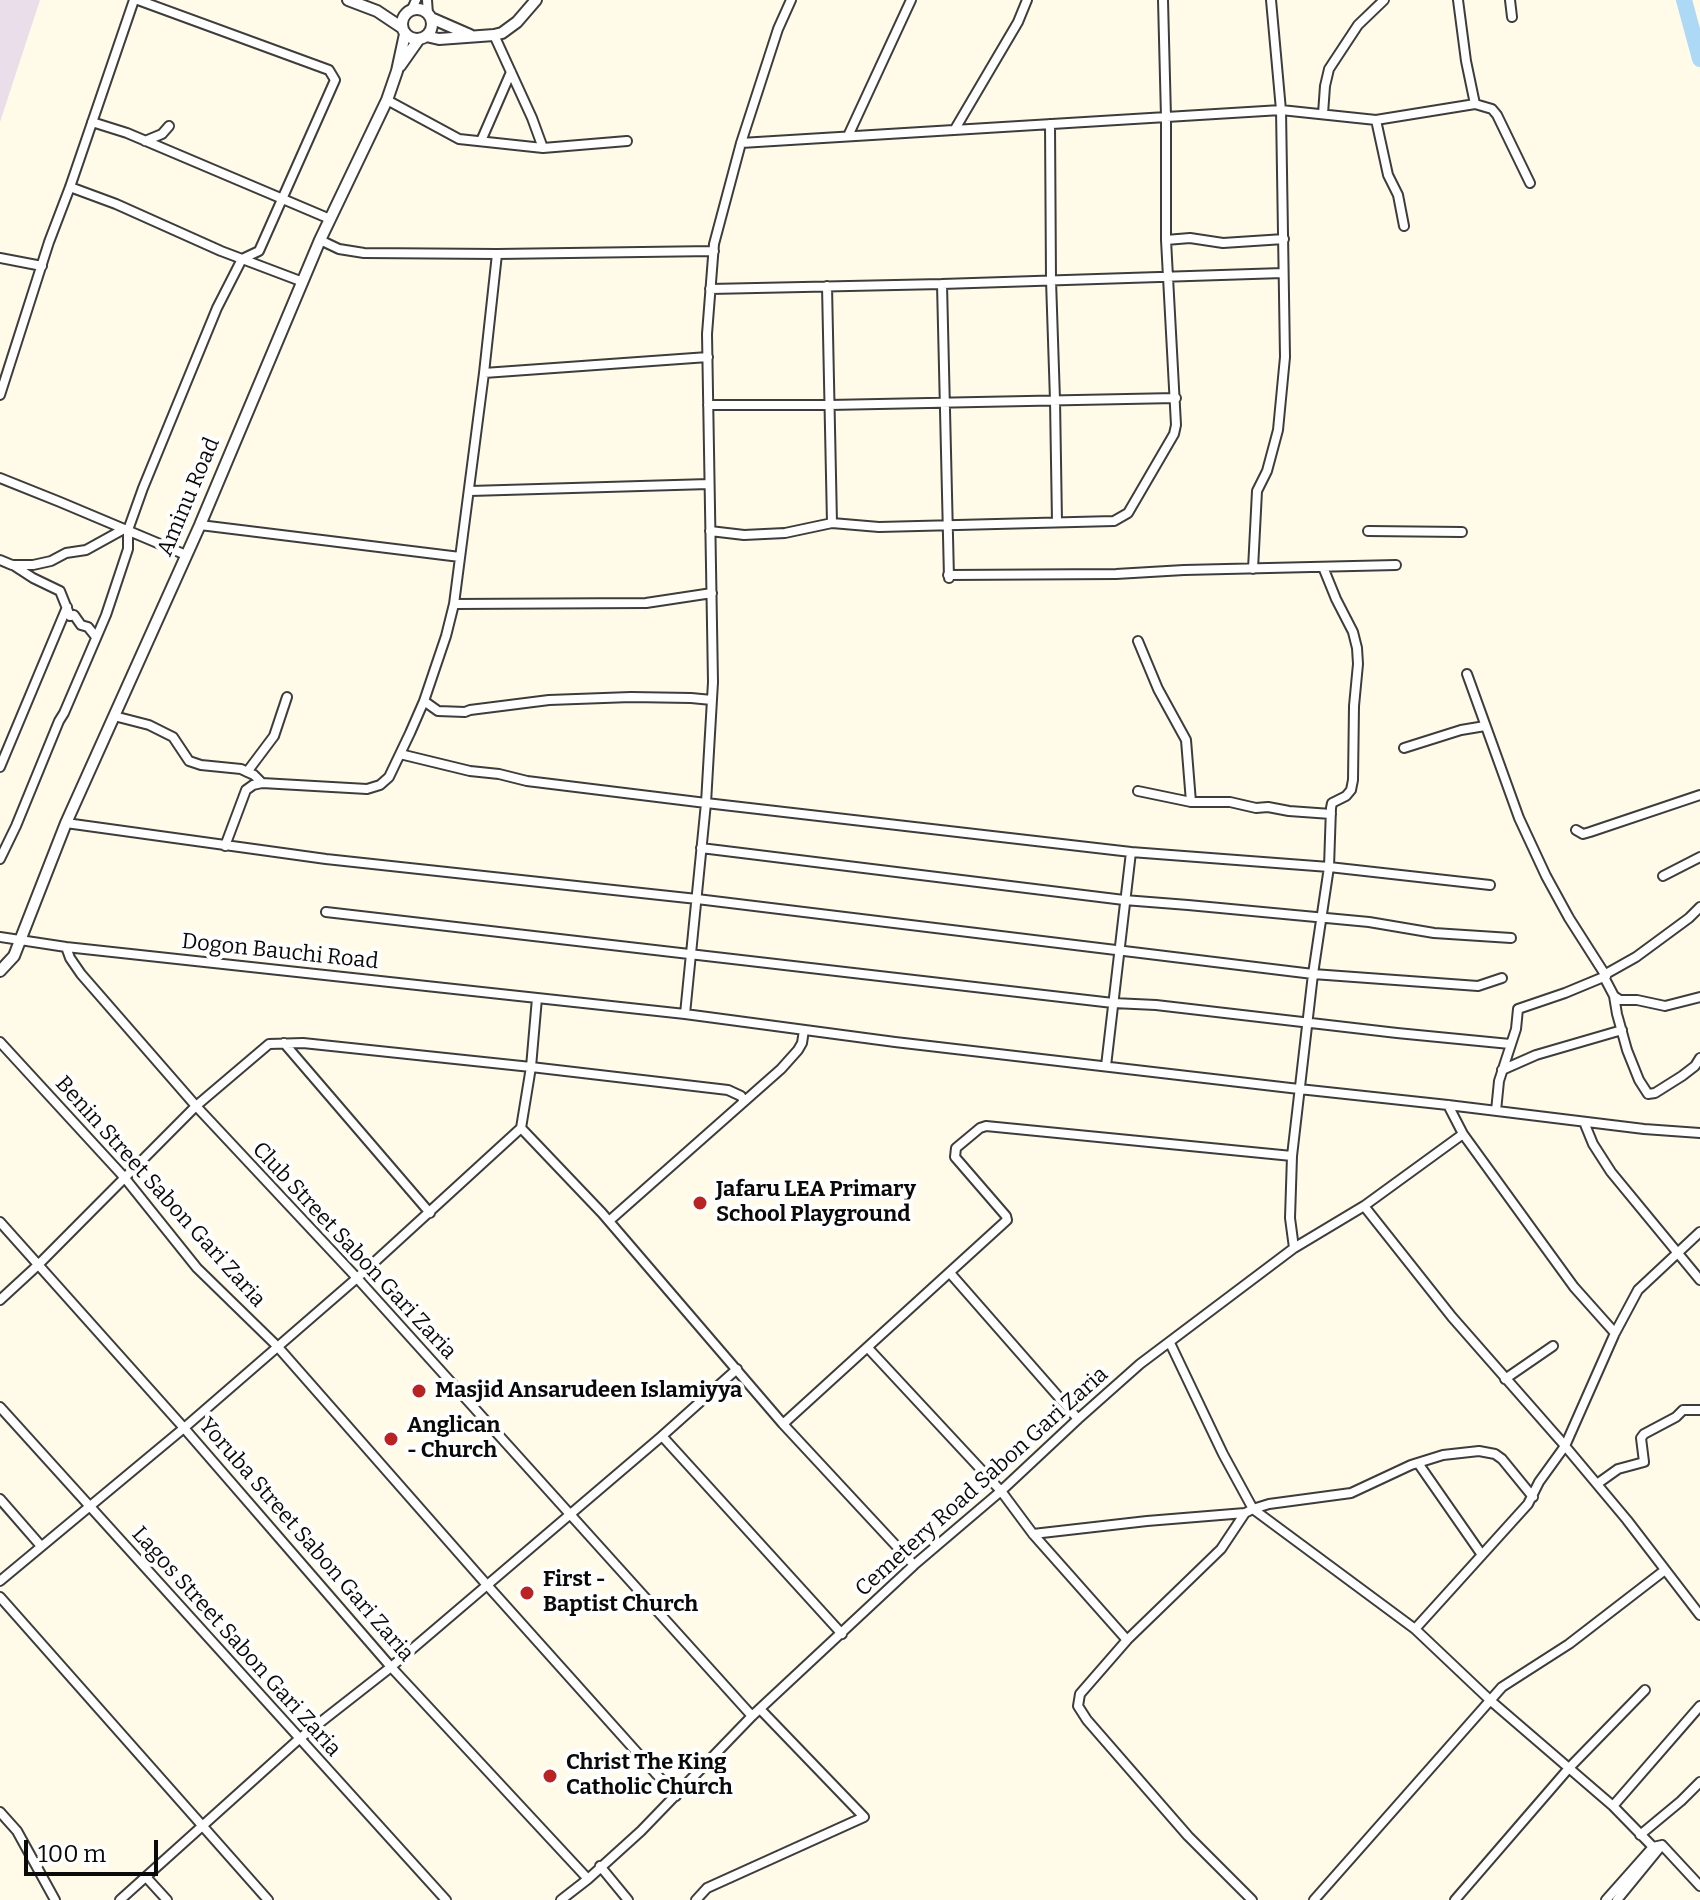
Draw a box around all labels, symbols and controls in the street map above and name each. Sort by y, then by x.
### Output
street label: Aminu Road [152,434,226,560]
street label: Dogon Bauchi Road [180,929,380,975]
street label: Benin Street Sabon Gari Zaria [49,1071,271,1313]
street label: Club Street Sabon Gari Zaria [246,1137,462,1365]
place label: Jafaru LEA Primary School Playground [716,1177,916,1228]
marker: Jafaru LEA Primary School Playground [691,1194,709,1212]
street label: Cemetery Road Sabon Gari Zaria [850,1362,1114,1602]
place label: Masjid Ansarudeen Islamiyya [435,1378,742,1404]
marker: Masjid Ansarudeen Islamiyya [410,1382,428,1400]
street label: Yoruba Street Sabon Gari Zaria [193,1413,419,1667]
place label: Anglican - Church [407,1413,500,1464]
marker: Anglican - Church [382,1430,400,1448]
street label: Lagos Street Sabon Gari Zaria [126,1522,346,1762]
place label: First - Baptist Church [543,1567,698,1618]
marker: First - Baptist Church [518,1584,536,1602]
place label: Christ The King Catholic Church [566,1750,733,1802]
marker: Christ The King Catholic Church [541,1767,559,1785]
scale bar [28,1824,162,1874]
text: 100 m [38,1840,106,1868]

